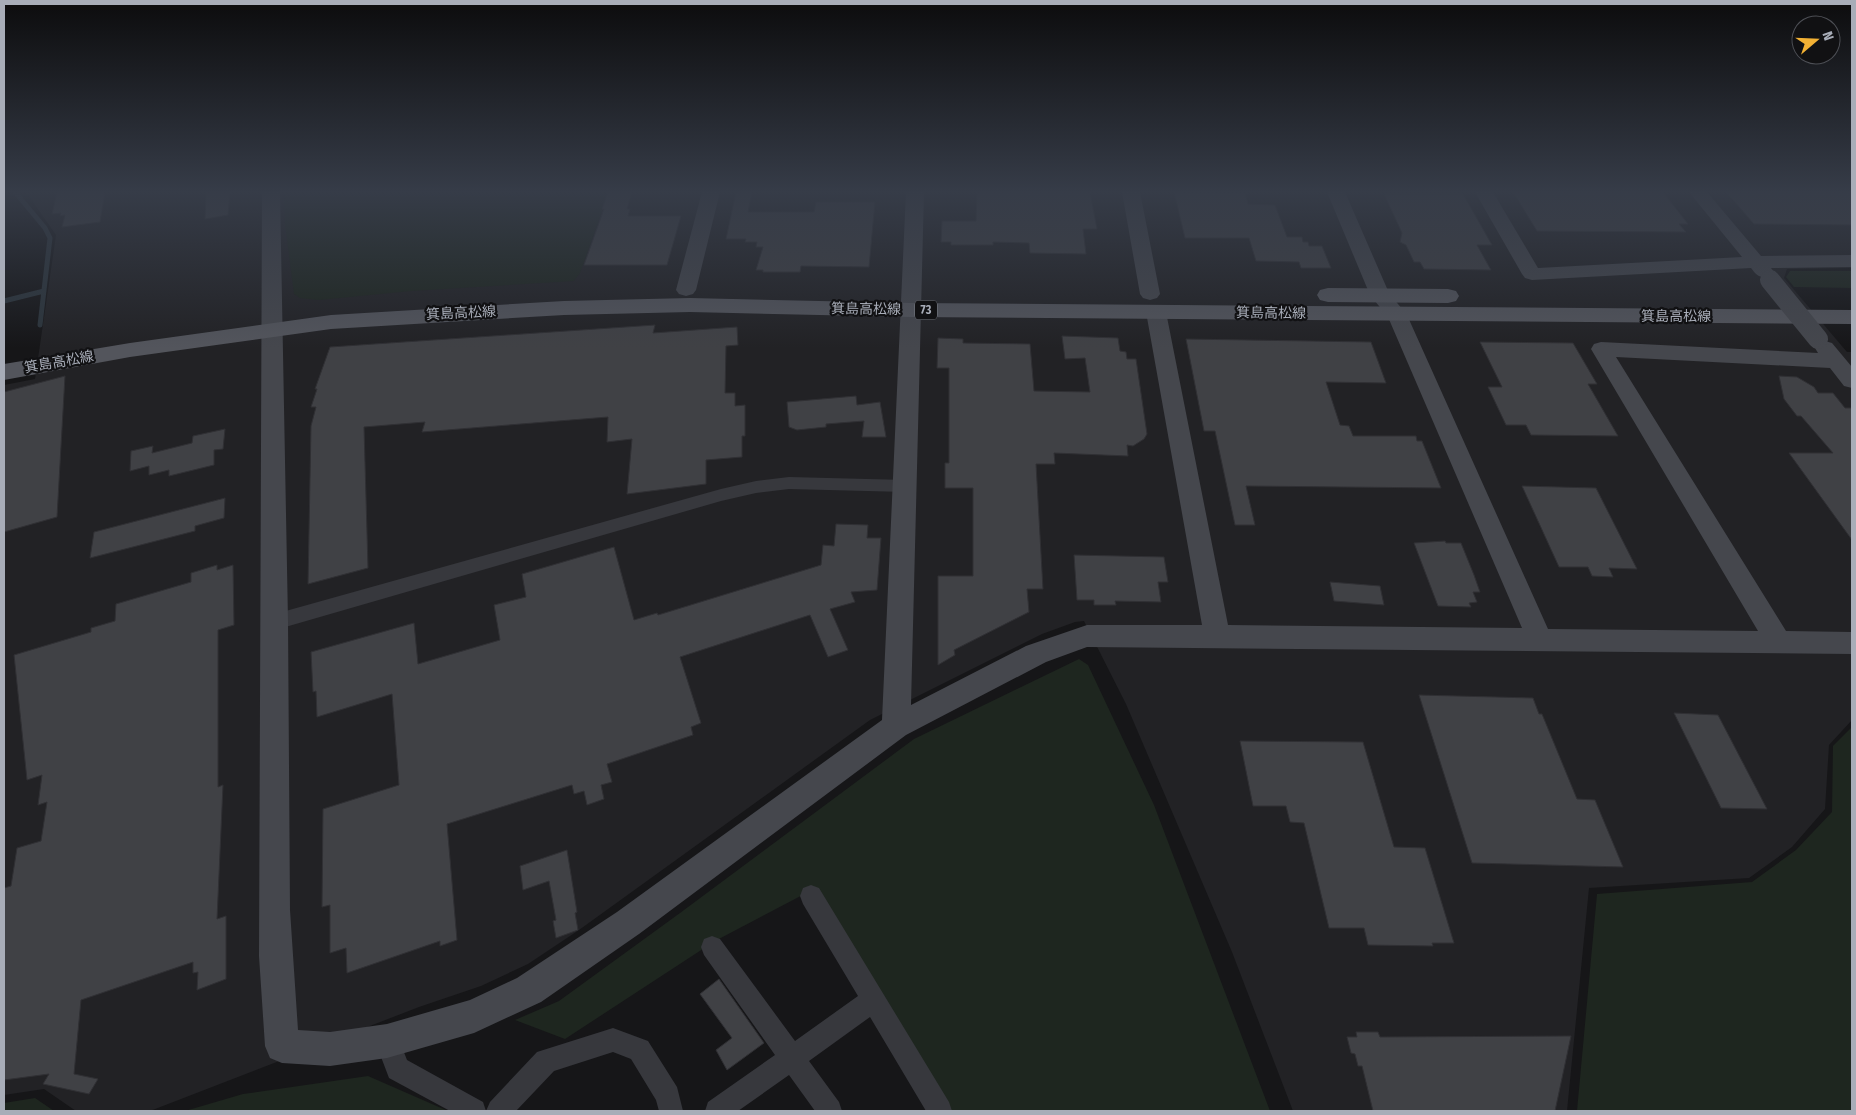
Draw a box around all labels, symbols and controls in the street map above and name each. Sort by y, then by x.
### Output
north arrow [1791,15,1841,65]
text: N [1818,29,1837,43]
street label: 箕島高松線 [831,300,901,318]
road number: 73 [915,300,937,320]
street label: 箕島高松線 [426,303,496,323]
street label: 箕島高松線 [1236,304,1306,322]
street label: 箕島高松線 [1641,308,1711,325]
street label: 箕島高松線 [23,348,95,376]

